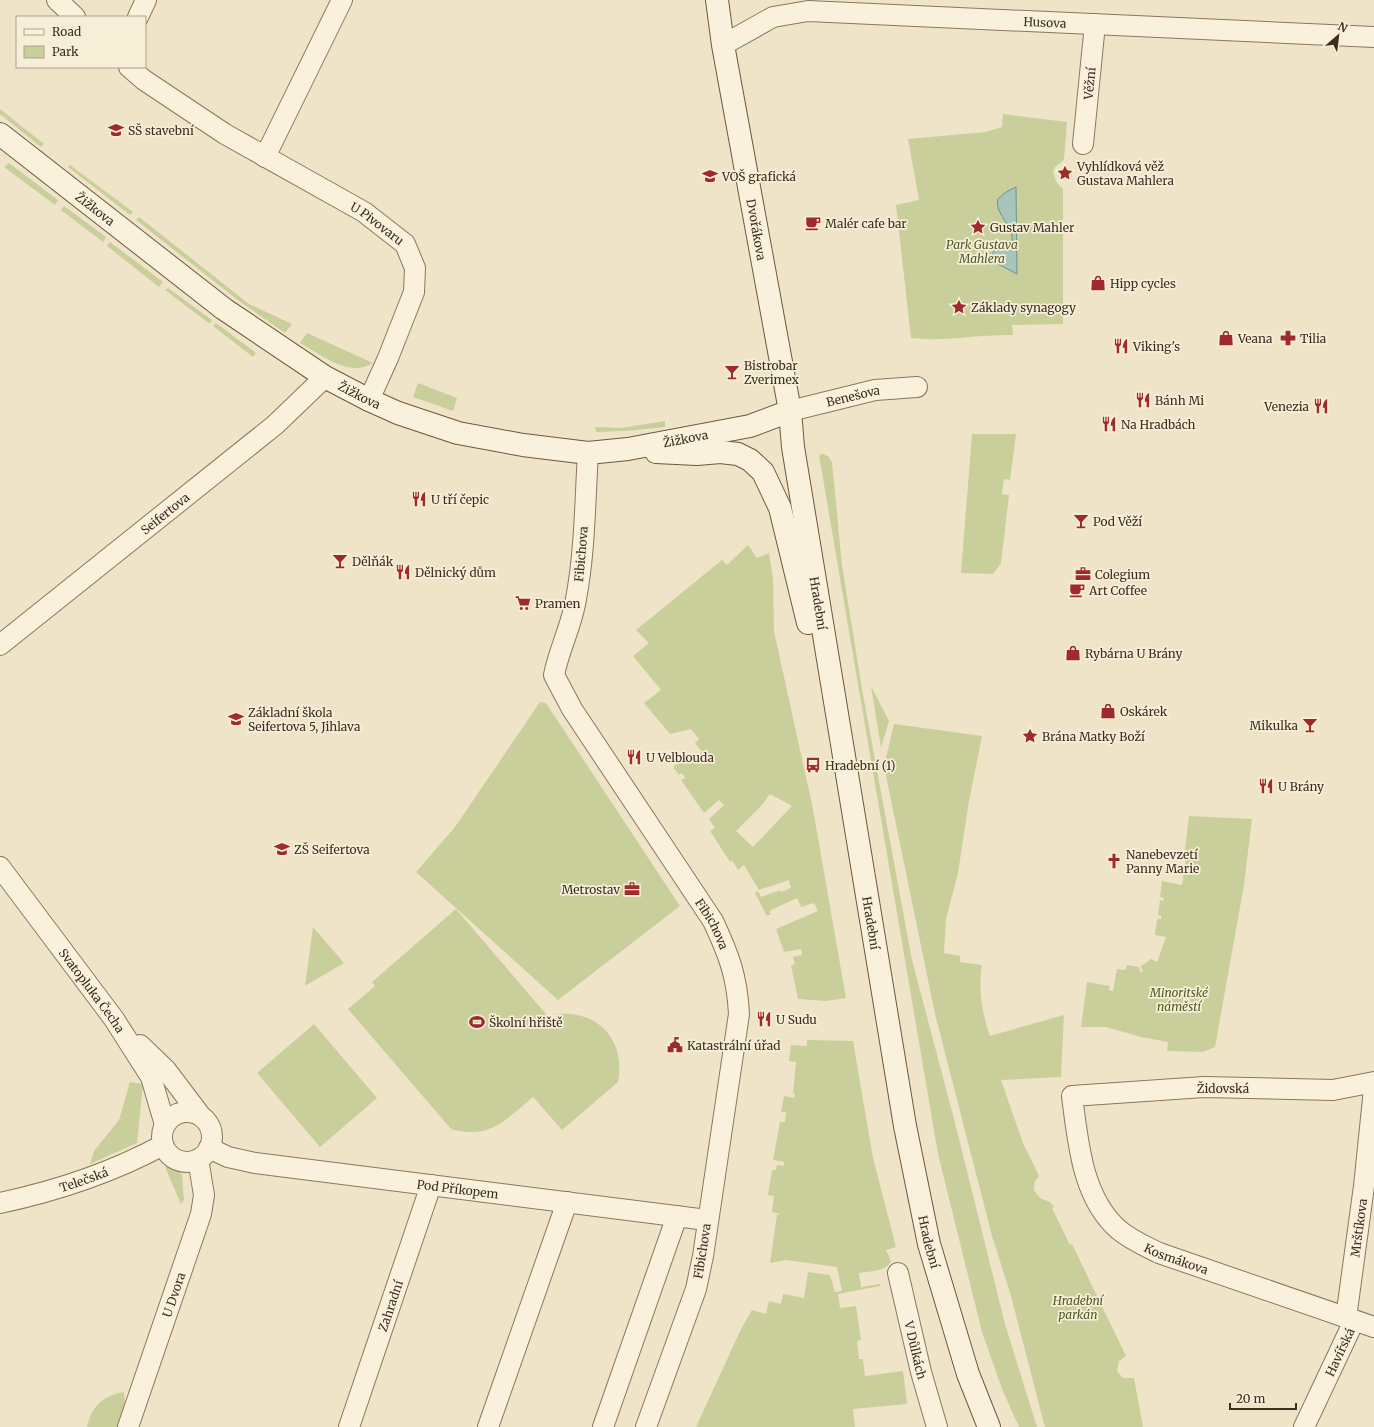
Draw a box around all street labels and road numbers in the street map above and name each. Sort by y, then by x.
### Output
street label: Husova [1023,13,1067,30]
street label: Věžní [1080,65,1098,101]
street label: Žižkova [73,188,118,229]
street label: Dvořákova [744,198,770,262]
street label: U Pivovaru [348,199,408,248]
street label: Žižkova [336,377,384,412]
street label: Benešova [825,382,881,409]
street label: Žižkova [662,426,710,450]
street label: Seifertova [137,489,193,537]
street label: Fibichova [571,525,591,582]
street label: Hradební [807,575,831,632]
street label: Fibichova [692,895,732,952]
street label: Hradební [860,895,883,952]
street label: Svatopluka Čecha [56,945,128,1036]
street label: Židovská [1197,1080,1250,1096]
street label: Telečská [58,1164,111,1195]
street label: Pod Příkopem [416,1176,499,1201]
street label: Mrštíkova [1347,1197,1370,1258]
street label: Hradební [916,1214,944,1271]
street label: Fibichova [690,1222,714,1280]
street label: Kosmákova [1142,1240,1211,1277]
street label: U Dvora [159,1270,188,1319]
street label: Zahradní [374,1277,406,1333]
street label: V Důlkách [902,1318,930,1381]
street label: Havířská [1322,1325,1357,1378]

